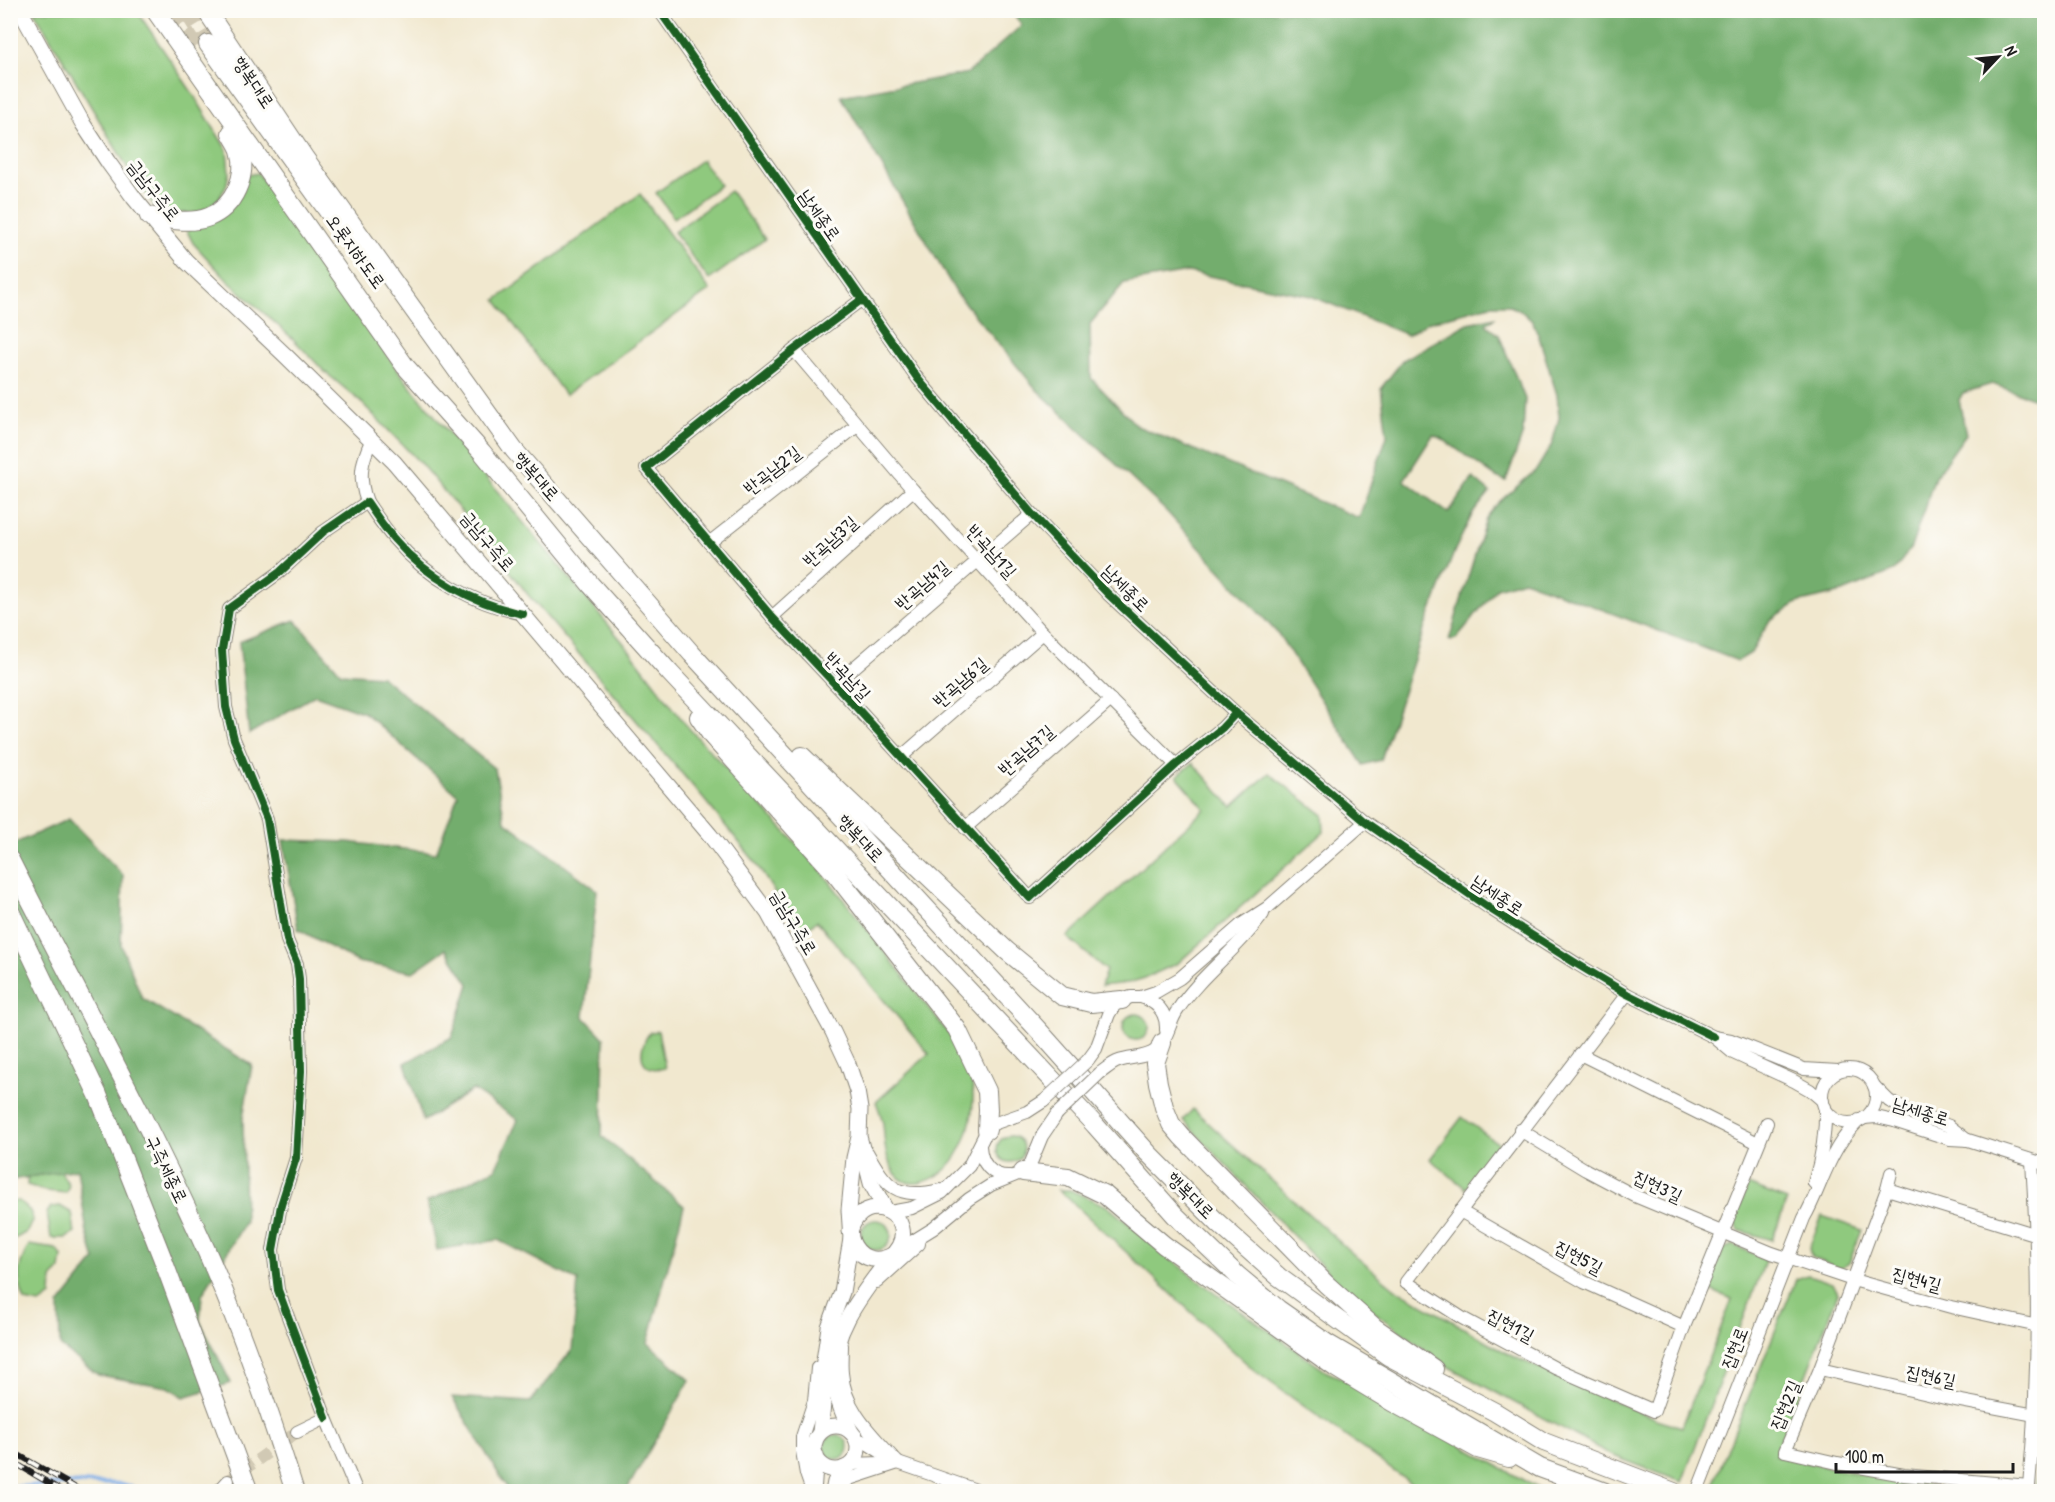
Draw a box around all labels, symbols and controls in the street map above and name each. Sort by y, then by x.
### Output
north arrow [1968,27,2028,87]
text: N [2000,42,2023,60]
street label: 행복대로 [227,51,281,113]
street label: 금남구즉로 [122,154,186,226]
street label: 남세종로 [793,184,847,246]
street label: 오롯지하도로 [320,208,392,294]
street label: 반곡남2길 [738,439,806,500]
street label: 행복대로 [509,446,565,506]
street label: 금남구즉로 [455,505,521,577]
street label: 반곡남3길 [797,509,863,572]
street label: 반곡남1길 [961,519,1023,584]
street label: 반곡남4길 [889,554,955,616]
street label: 남세종로 [1097,559,1155,617]
street label: 반곡남길 [819,646,877,706]
street label: 반곡남6길 [927,651,993,713]
street label: 반곡남7길 [993,718,1060,781]
street label: 행복대로 [832,808,890,868]
street label: 남세종로 [1467,868,1529,922]
street label: 금남구즉로 [765,885,823,959]
street label: 남세종로 [1890,1091,1952,1131]
street label: 구즉세종로 [140,1131,194,1207]
street label: 집현3길 [1629,1164,1687,1208]
street label: 행복대로 [1162,1166,1220,1224]
street label: 집현5길 [1551,1234,1608,1280]
street label: 집현4길 [1890,1260,1945,1298]
street label: 집현1길 [1483,1302,1539,1348]
street label: 집현로 [1714,1323,1754,1373]
street label: 집현6길 [1904,1359,1959,1394]
street label: 집현2길 [1763,1376,1807,1434]
scale bar [1836,1436,2013,1474]
text: 100 m [1845,1444,1884,1469]

